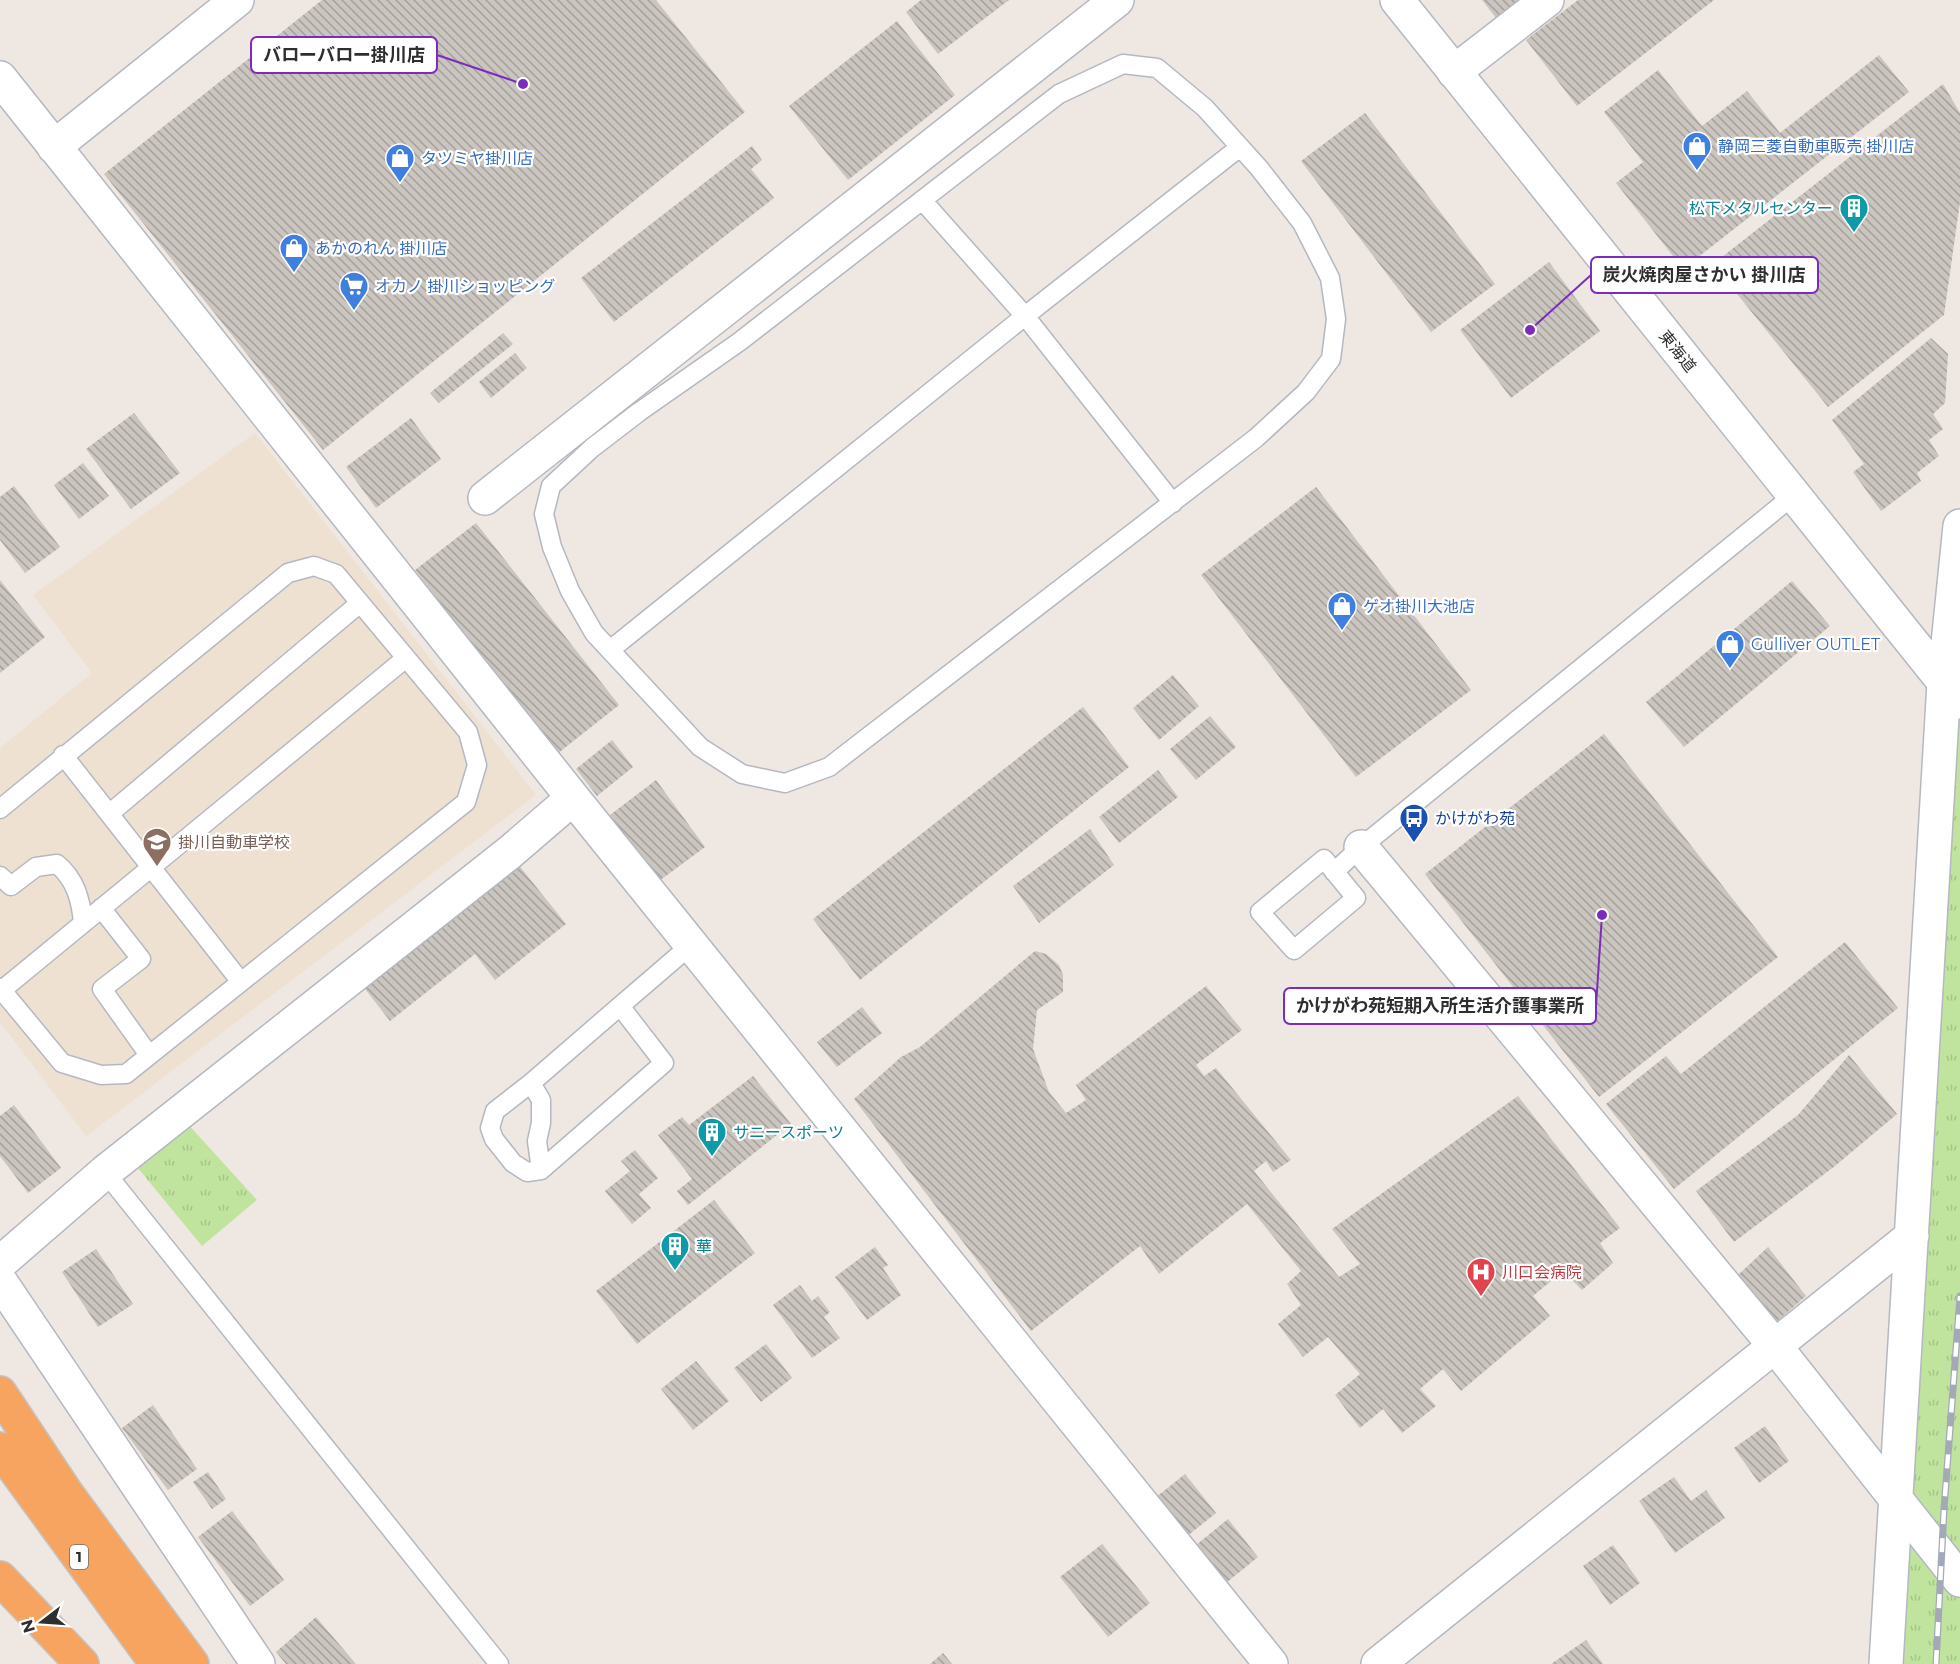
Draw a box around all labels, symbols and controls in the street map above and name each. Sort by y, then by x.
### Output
callout: バローバロー掛川店 [251,37,437,73]
text: バローバロー掛川店 [263,44,425,66]
shop icon: 静岡三菱自動車販売 掛川店 [1681,130,1713,172]
place label: 静岡三菱自動車販売 掛川店 [1718,137,1914,156]
shop icon: タツミヤ掛川店 [384,142,416,184]
place label: タツミヤ掛川店 [421,149,533,168]
building icon: 松下メタルセンター [1838,192,1870,234]
place label: 松下メタルセンター [1689,199,1833,218]
shop icon: あかのれん 掛川店 [278,232,310,274]
place label: あかのれん 掛川店 [315,239,447,258]
callout: 炭火焼肉屋さかい 掛川店 [1591,257,1818,293]
text: 炭火焼肉屋さかい 掛川店 [1602,264,1806,286]
supermarket icon: オカノ 掛川ショッピング [338,270,370,312]
place label: オカノ 掛川ショッピング [375,277,555,296]
street label: 東海道 [1655,327,1700,376]
shop icon: ゲオ掛川大池店 [1326,590,1358,632]
place label: ゲオ掛川大池店 [1363,597,1475,616]
shop icon: Gulliver OUTLET [1714,628,1746,670]
place label: Gulliver OUTLET [1751,635,1881,654]
bus stop icon: かけがわ苑 [1398,802,1430,844]
place label: かけがわ苑 [1435,809,1515,828]
school or university icon: 掛川自動車学校 [141,826,173,868]
place label: 掛川自動車学校 [178,833,290,852]
callout: かけがわ苑短期入所生活介護事業所 [1284,988,1596,1024]
text: かけがわ苑短期入所生活介護事業所 [1296,995,1584,1017]
building icon: サニースポーツ [696,1116,728,1158]
place label: サニースポーツ [733,1123,844,1142]
building icon: 華 [659,1230,691,1272]
place label: 華 [696,1237,712,1256]
hospital icon: 川口会病院 [1465,1256,1497,1298]
place label: 川口会病院 [1502,1263,1582,1282]
road number: 1 [70,1545,88,1569]
north arrow [12,1592,72,1652]
text: N [17,1617,39,1635]

